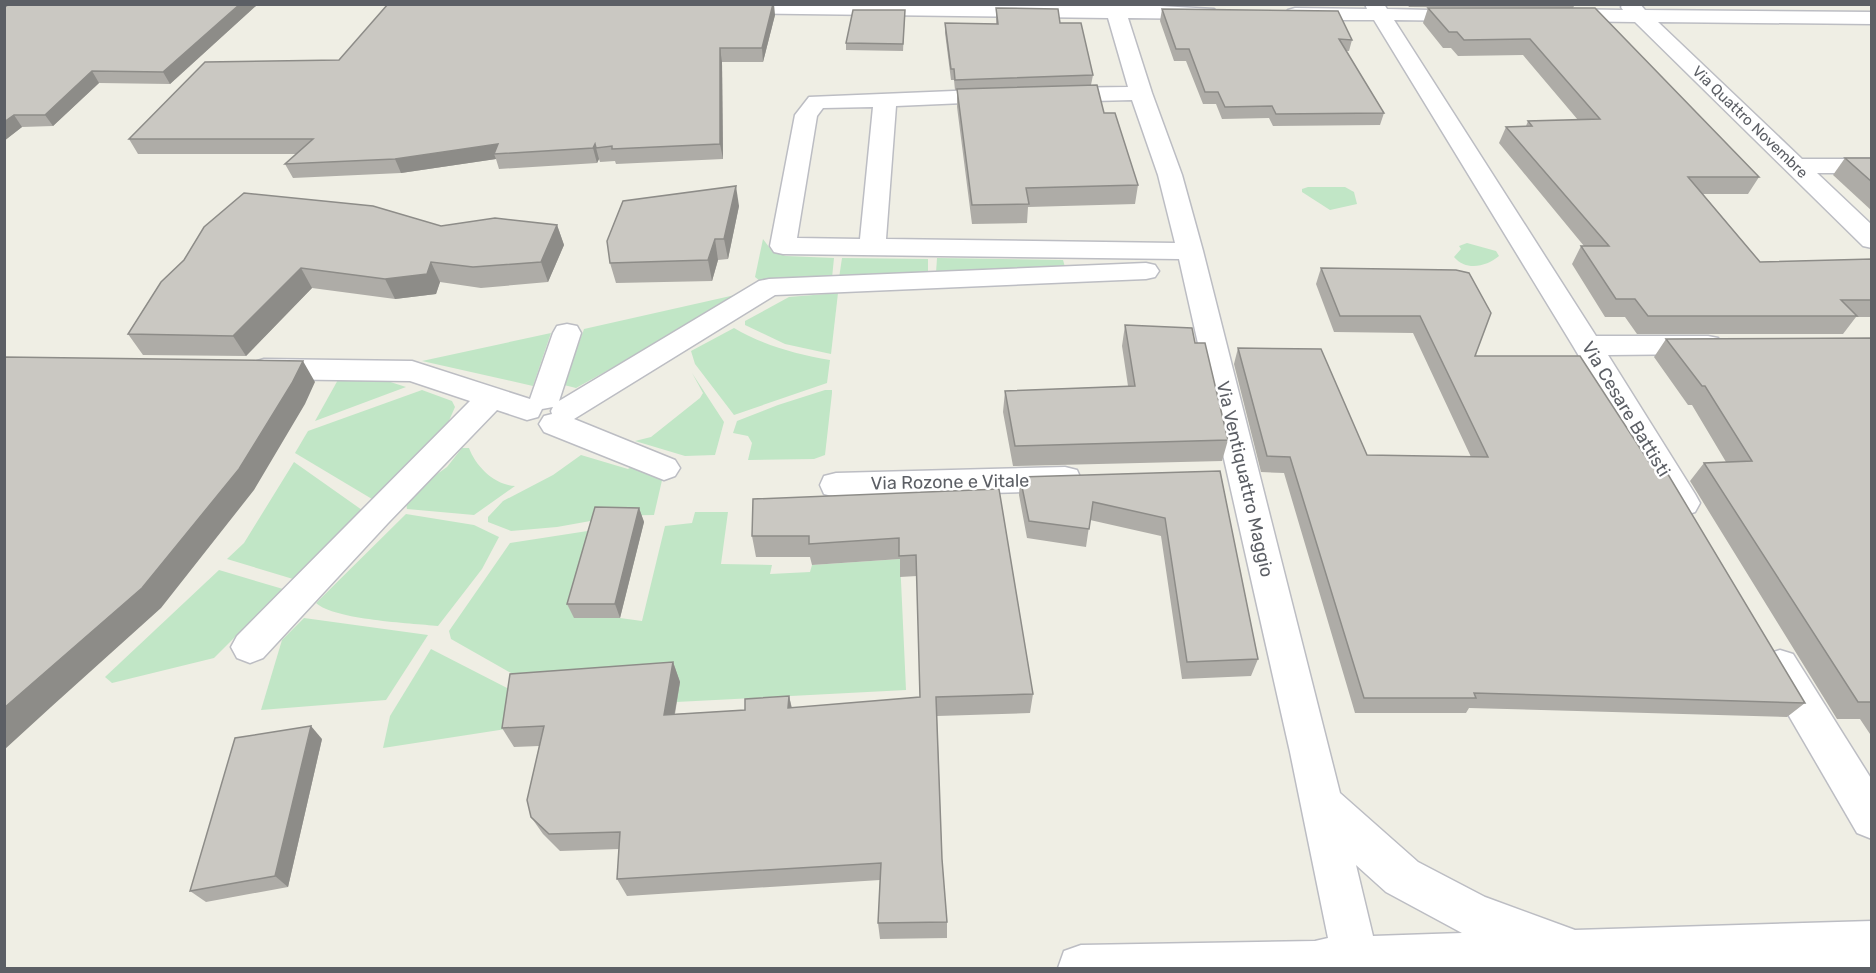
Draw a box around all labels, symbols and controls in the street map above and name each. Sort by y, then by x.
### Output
street label: Via Quattro Novembre [1688,62,1812,182]
street label: Via Cesare Battisti [1577,337,1675,481]
street label: Via Ventiquattro Maggio [1212,379,1278,579]
street label: Via Rozone e Vitale [870,470,1030,494]

